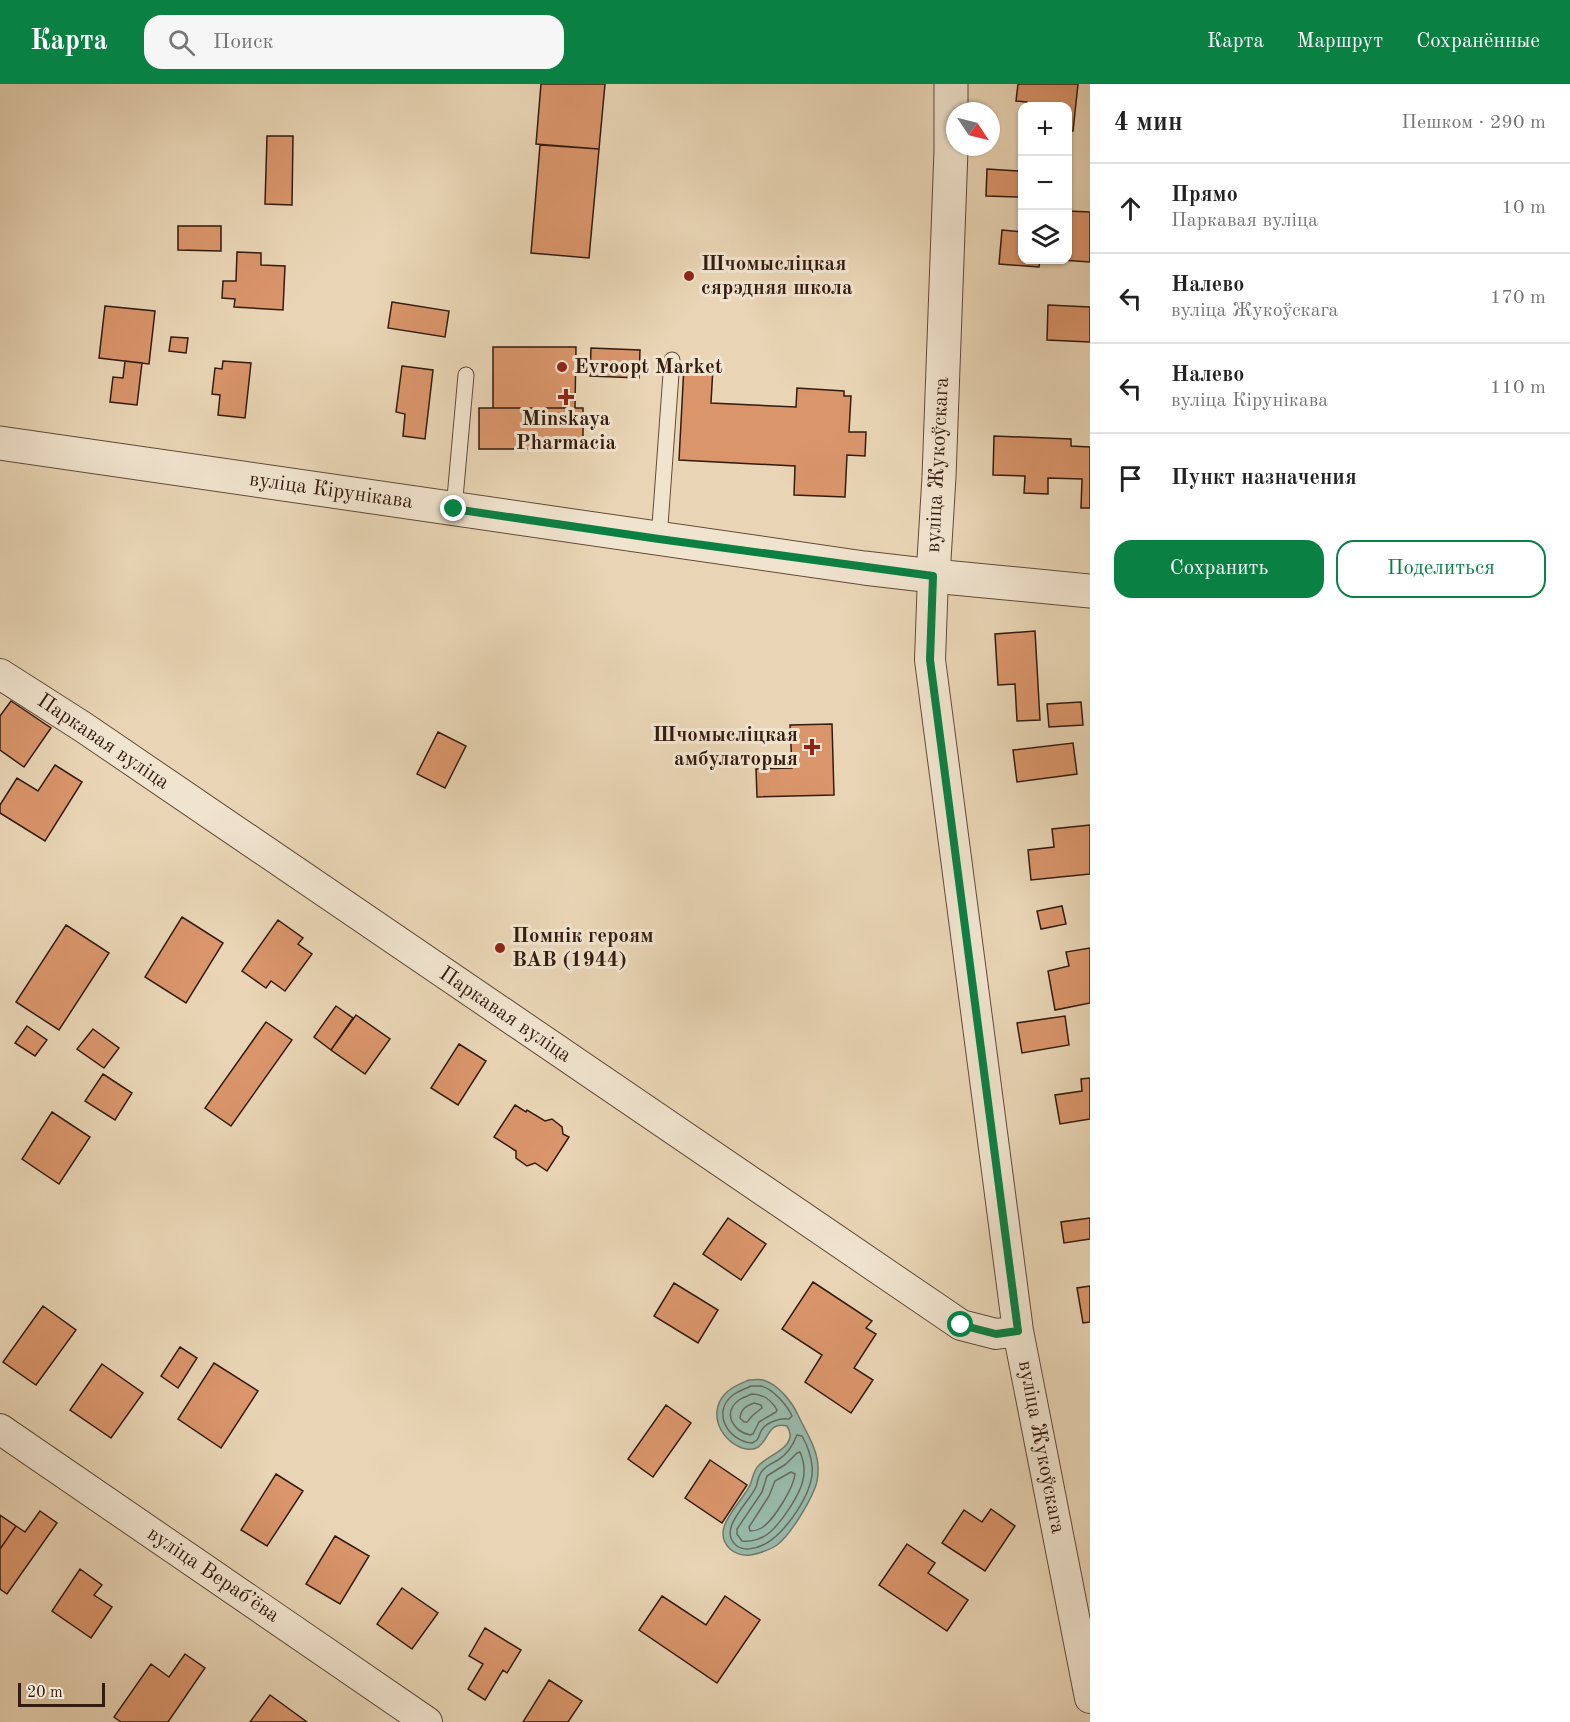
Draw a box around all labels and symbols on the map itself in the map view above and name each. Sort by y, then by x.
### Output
north arrow [946,102,1000,156]
place label: Шчомысліцкая сярэдняя школа [701,254,853,299]
marker: Шчомысліцкая сярэдняя школа [682,269,696,283]
place label: Evroopt Market [574,357,723,378]
marker: Evroopt Market [555,360,569,374]
street label: вуліца Жукоўскага [923,377,953,553]
marker: Minskaya Pharmacia [559,390,573,404]
place label: Minskaya Pharmacia [516,409,617,454]
street label: вуліца Кірунікава [248,469,414,513]
route end [440,495,466,521]
street label: Паркавая вуліца [33,690,173,794]
place label: Шчомысліцкая амбулаторыя [653,725,798,770]
marker: Шчомысліцкая амбулаторыя [803,738,821,756]
place label: Помнік героям ВАВ (1944) [512,926,654,971]
marker: Помнік героям ВАВ (1944) [493,941,507,955]
street label: Паркавая вуліца [435,963,575,1067]
route start [947,1311,973,1337]
street label: вуліца Жукоўскага [1014,1359,1068,1535]
street label: вуліца Верабʼёва [143,1523,283,1627]
scale bar [18,1680,105,1708]

